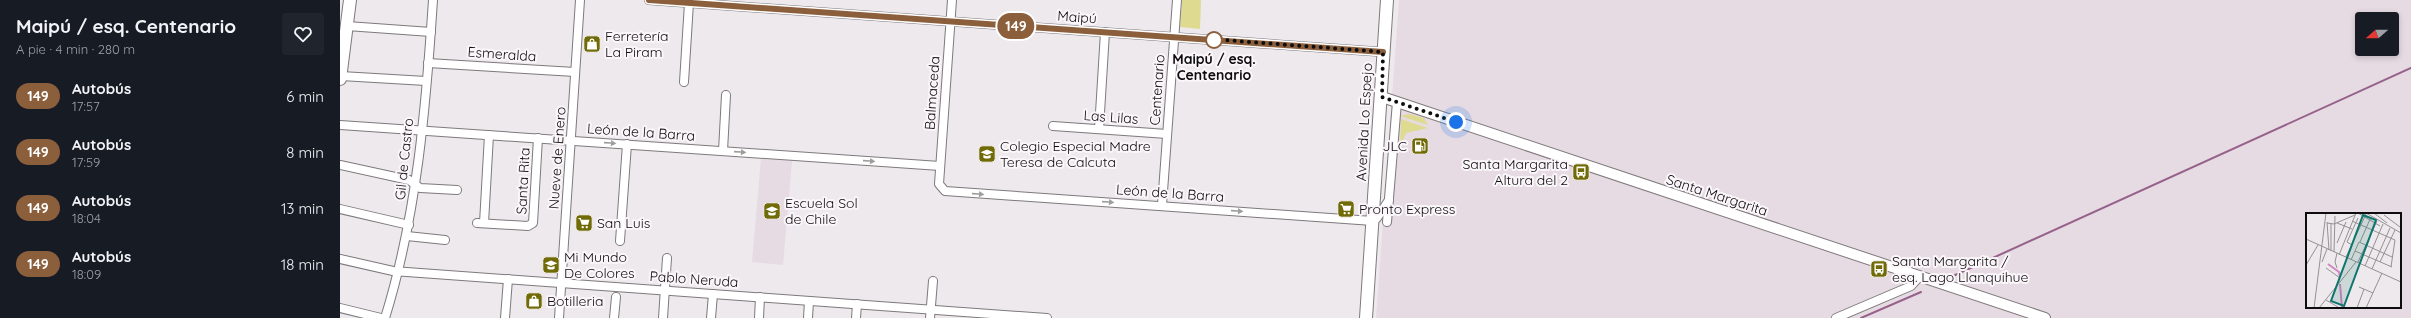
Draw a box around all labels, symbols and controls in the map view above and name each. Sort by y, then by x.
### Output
street label: Maipú [1057,7,1097,27]
north arrow [2355,12,2399,56]
map controls [2355,12,2399,56]
button: heart [282,13,324,55]
line badge: 149 [993,13,1039,39]
text: Maipú / esq. Centenario [16,14,236,38]
text: 149 [1005,17,1027,35]
place label: Ferretería La Piram [605,27,668,61]
marker: Maipú / esq. Centenario [1205,31,1223,49]
shop icon: Ferretería La Piram [582,34,602,54]
text: A pie · 4 min · 280 m [16,41,135,57]
street label: Esmeralda [467,43,537,65]
place label: Maipú / esq. Centenario [1172,50,1256,84]
street label: Centenario [1146,54,1168,126]
street label: Balmaceda [920,55,944,131]
street label: Avenida Lo Espejo [1352,62,1376,182]
text: Autobús [72,79,131,98]
text: 149 [27,87,49,105]
text: 6 min [286,87,324,106]
text: 17:57 [72,98,100,114]
street label: Nueve de Enero [544,106,570,210]
street label: Las Lilas [1083,106,1139,128]
your location [1446,112,1466,132]
street label: Gil de Castro [391,117,417,201]
street label: León de la Barra [586,119,696,145]
text: Autobús [72,135,131,154]
fuel station icon: JLC [1410,136,1430,156]
place label: Colegio Especial Madre Teresa de Calcuta [1000,137,1151,171]
place label: JLC [1383,137,1407,155]
one-way arrow [604,139,616,146]
text: 149 [27,143,49,161]
text: 8 min [286,143,324,162]
school or university icon: Colegio Especial Madre Teresa de Calcuta [977,144,997,164]
street label: Santa Rita [512,147,534,215]
one-way arrow [734,148,746,155]
text: 17:59 [72,154,100,170]
place label: Santa Margarita Altura del 2 [1462,155,1568,189]
one-way arrow [863,157,875,164]
bus stop icon: Santa Margarita Altura del 2 [1571,162,1591,182]
street label: Santa Margarita [1664,170,1770,220]
street label: León de la Barra [1115,180,1225,206]
one-way arrow [972,190,984,197]
text: Autobús [72,191,131,210]
place label: Escuela Sol de Chile [785,194,858,228]
one-way arrow [1102,198,1114,205]
text: 149 [27,199,49,217]
text: 13 min [281,199,324,218]
supermarket icon: Pronto Express [1336,199,1356,219]
place label: Pronto Express [1359,200,1455,218]
school or university icon: Escuela Sol de Chile [762,201,782,221]
one-way arrow [1231,207,1243,214]
text: 18:04 [72,210,101,226]
supermarket icon: San Luis [574,213,594,233]
inset map [2306,213,2401,308]
place label: San Luis [597,214,650,232]
text: Autobús [72,247,131,266]
place label: Mi Mundo De Colores [564,248,635,282]
place label: Santa Margarita / esq. Lago Llanquihue [1892,252,2029,286]
text: 149 [27,255,49,273]
text: 18 min [281,255,324,274]
school or university icon: Mi Mundo De Colores [541,255,561,275]
bus stop icon: Santa Margarita / esq. Lago Llanquihue [1869,259,1889,279]
text: 18:09 [72,266,101,282]
street label: Pablo Neruda [649,267,739,291]
shop icon: Botilleria [524,291,544,311]
place label: Botilleria [547,292,603,310]

